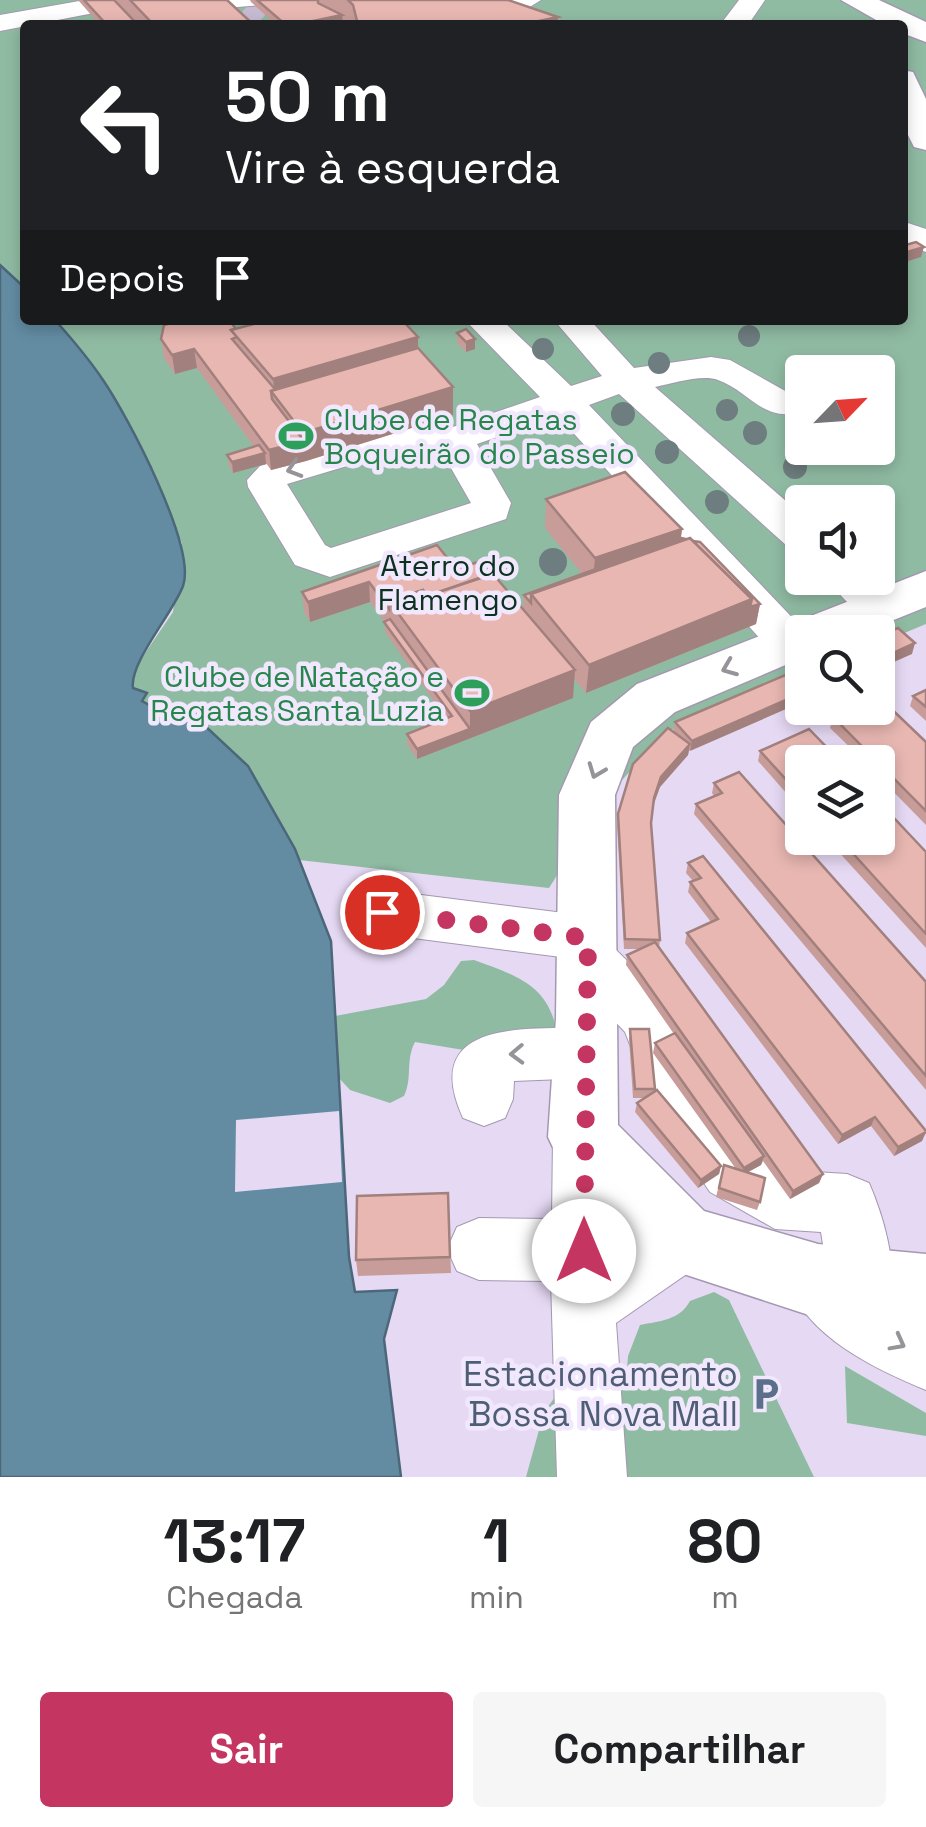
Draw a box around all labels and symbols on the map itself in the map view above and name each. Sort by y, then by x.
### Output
north arrow [785,355,895,465]
place label: Clube de Regatas Boqueirão do Passeio [324,400,635,473]
sports icon: Clube de Regatas Boqueirão do Passeio [277,417,315,455]
one-way arrow [286,457,303,478]
park label: Aterro do Flamengo [378,546,518,619]
one-way arrow [722,656,740,676]
place label: Clube de Natação e Regatas Santa Luzia [150,657,444,730]
sports icon: Clube de Natação e Regatas Santa Luzia [453,674,491,712]
one-way arrow [588,761,608,779]
pin [340,870,425,955]
one-way arrow [509,1043,525,1064]
position arrow [532,1199,636,1303]
one-way arrow [887,1331,905,1350]
place label: Estacionamento Bossa Nova Mall [463,1352,738,1436]
parking icon: Estacionamento Bossa Nova Mall [747,1375,785,1413]

